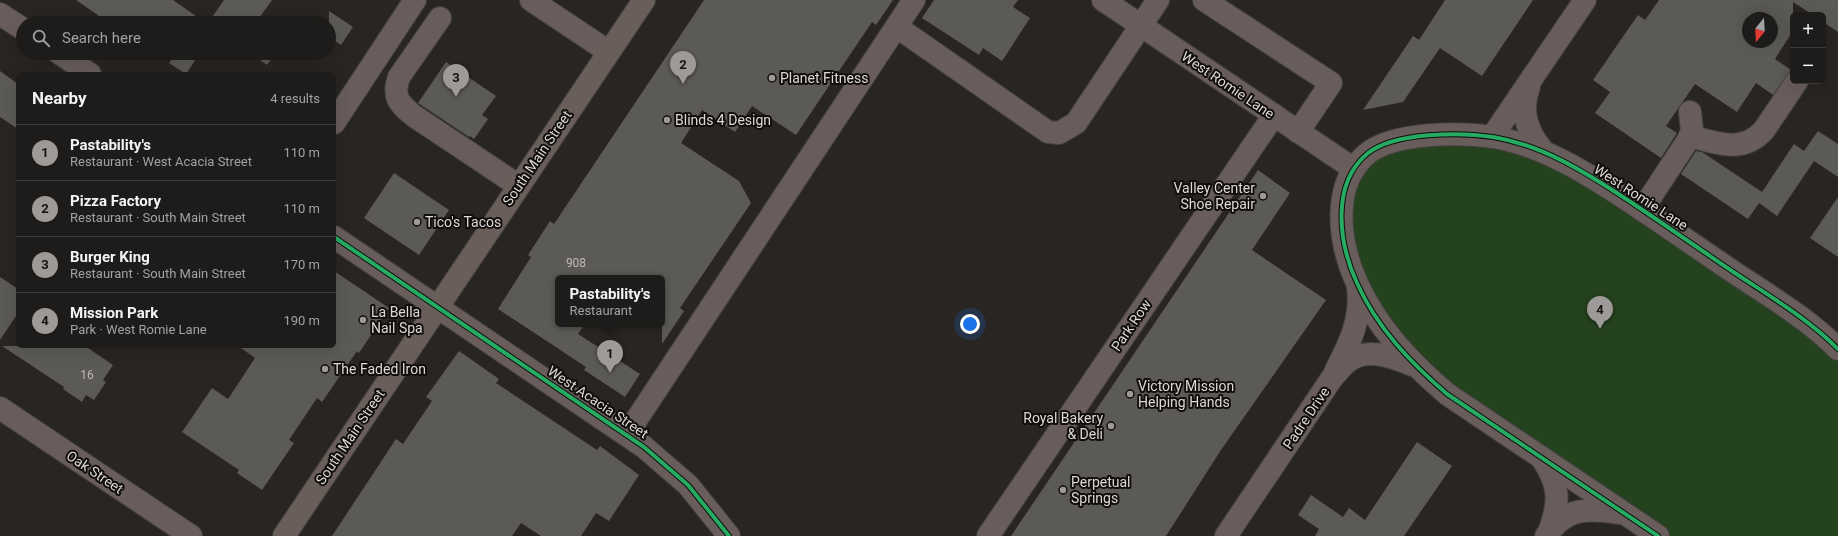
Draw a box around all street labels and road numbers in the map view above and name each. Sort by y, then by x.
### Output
street label: West Romie Lane [1179,48,1277,122]
street label: South Main Street [499,107,575,209]
street label: West Romie Lane [1591,161,1691,233]
street label: Park Row [1108,296,1154,354]
street label: West Acacia Street [545,362,652,442]
street label: Padre Drive [1279,384,1333,452]
street label: South Main Street [312,386,388,488]
street label: Oak Street [64,447,127,497]

